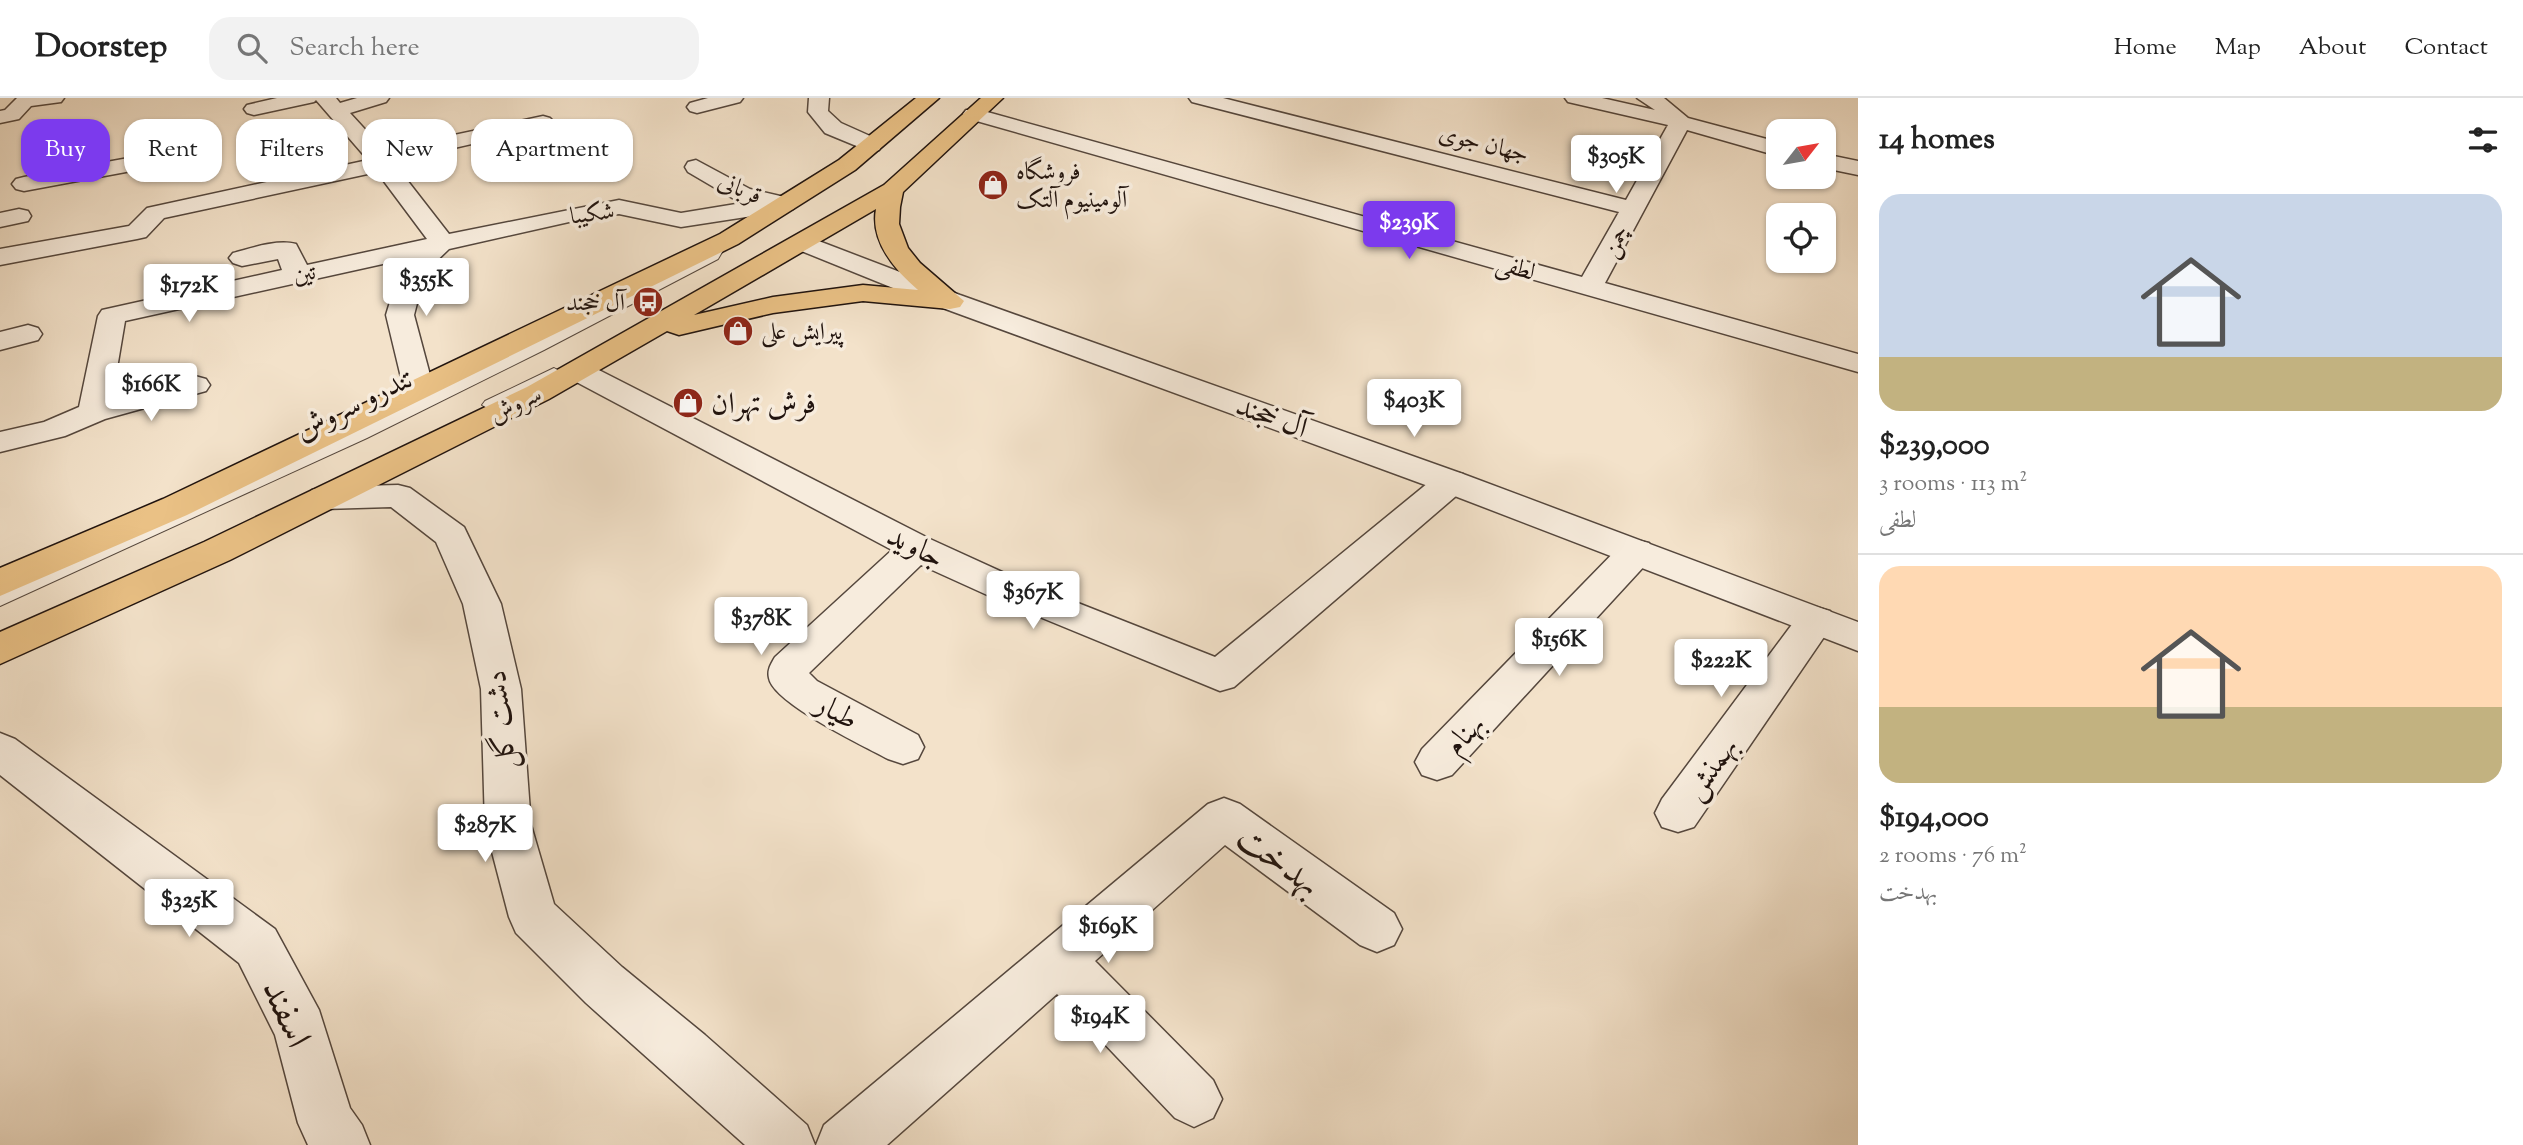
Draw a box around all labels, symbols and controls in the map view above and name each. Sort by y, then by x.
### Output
search box [209,17,699,80]
text: Doorstep [35,24,167,72]
icon: search [233,29,271,67]
text: Search here [289,30,420,67]
text: Home [2114,31,2177,65]
text: Map [2215,31,2261,65]
text: About [2299,31,2366,65]
text: Contact [2404,31,2488,65]
street label: جهان جوی [1435,117,1532,173]
chip: Buy [21,119,110,182]
chip: Rent [124,119,222,182]
chip: Filters [236,119,348,182]
chip: New [362,119,457,182]
chip: Apartment [471,119,633,182]
north arrow [1766,119,1836,189]
map controls [1766,119,1836,273]
text: 14 homes [1879,119,1995,162]
icon: filters [2464,121,2502,159]
pin: $305K [1567,136,1665,195]
text: $305K [1587,141,1645,174]
place label: فروشگاه آلومینیوم آلتک [1016,156,1130,220]
street label: قربانی [712,165,767,214]
shop icon: فروشگاه آلومینیوم آلتک [976,168,1010,202]
street label: شکیبا [568,195,617,235]
pin: $239K [1360,202,1458,261]
button: locate [1766,203,1836,273]
text: $239K [1379,207,1439,240]
street label: چمن [1594,220,1639,264]
icon: home [2128,239,2254,365]
street label: لطفی [1492,247,1539,291]
street label: تین [290,256,320,294]
pin: $355K [377,258,475,318]
pin: $172K [140,264,238,324]
text: $355K [399,264,453,297]
text: $172K [160,270,218,303]
bus stop icon: آل خجند [631,285,665,319]
place label: آل خجند [566,287,628,321]
shop icon: پیرایش علی [721,314,755,348]
place label: پیرایش علی [761,316,844,350]
street label: تندرو سروش [288,358,422,453]
pin: $166K [102,364,200,423]
text: $166K [121,369,181,402]
street label: سروش [484,378,548,433]
pin: $403K [1365,380,1463,439]
place label: فرش تهران [711,384,816,427]
text: $403K [1383,385,1445,418]
shop icon: فرش تهران [671,386,705,420]
street label: آل خجند [1229,386,1316,452]
text: $239,000 [1879,425,1990,468]
text: 3 rooms · 113 m² [1879,468,2027,501]
text: لطفی [1879,505,1916,538]
street label: جاوید [879,516,951,581]
pin: $367K [984,572,1082,631]
text: $367K [1003,577,1063,610]
pin: $378K [712,598,810,657]
text: $378K [730,603,792,636]
icon: home [2128,611,2254,737]
pin: $156K [1510,618,1608,678]
text: $156K [1531,624,1587,657]
pin: $222K [1672,640,1770,699]
text: $222K [1690,645,1752,678]
street label: دشت گل [476,668,529,771]
street label: طیار [804,682,865,742]
street label: بهنام [1435,705,1498,768]
street label: بهمنش [1674,729,1750,810]
text: $194,000 [1879,797,1989,840]
pin: $287K [436,804,534,864]
text: $287K [454,810,516,843]
street label: بهدخت [1224,813,1332,912]
text: 2 rooms · 76 m² [1879,840,2027,873]
text: بهدخت [1879,877,1937,910]
pin: $325K [140,880,238,939]
text: $325K [161,885,217,918]
pin: $169K [1059,906,1157,965]
text: $169K [1078,911,1138,944]
street label: اسفند [246,972,323,1057]
pin: $194K [1051,996,1149,1055]
text: $194K [1070,1001,1130,1034]

